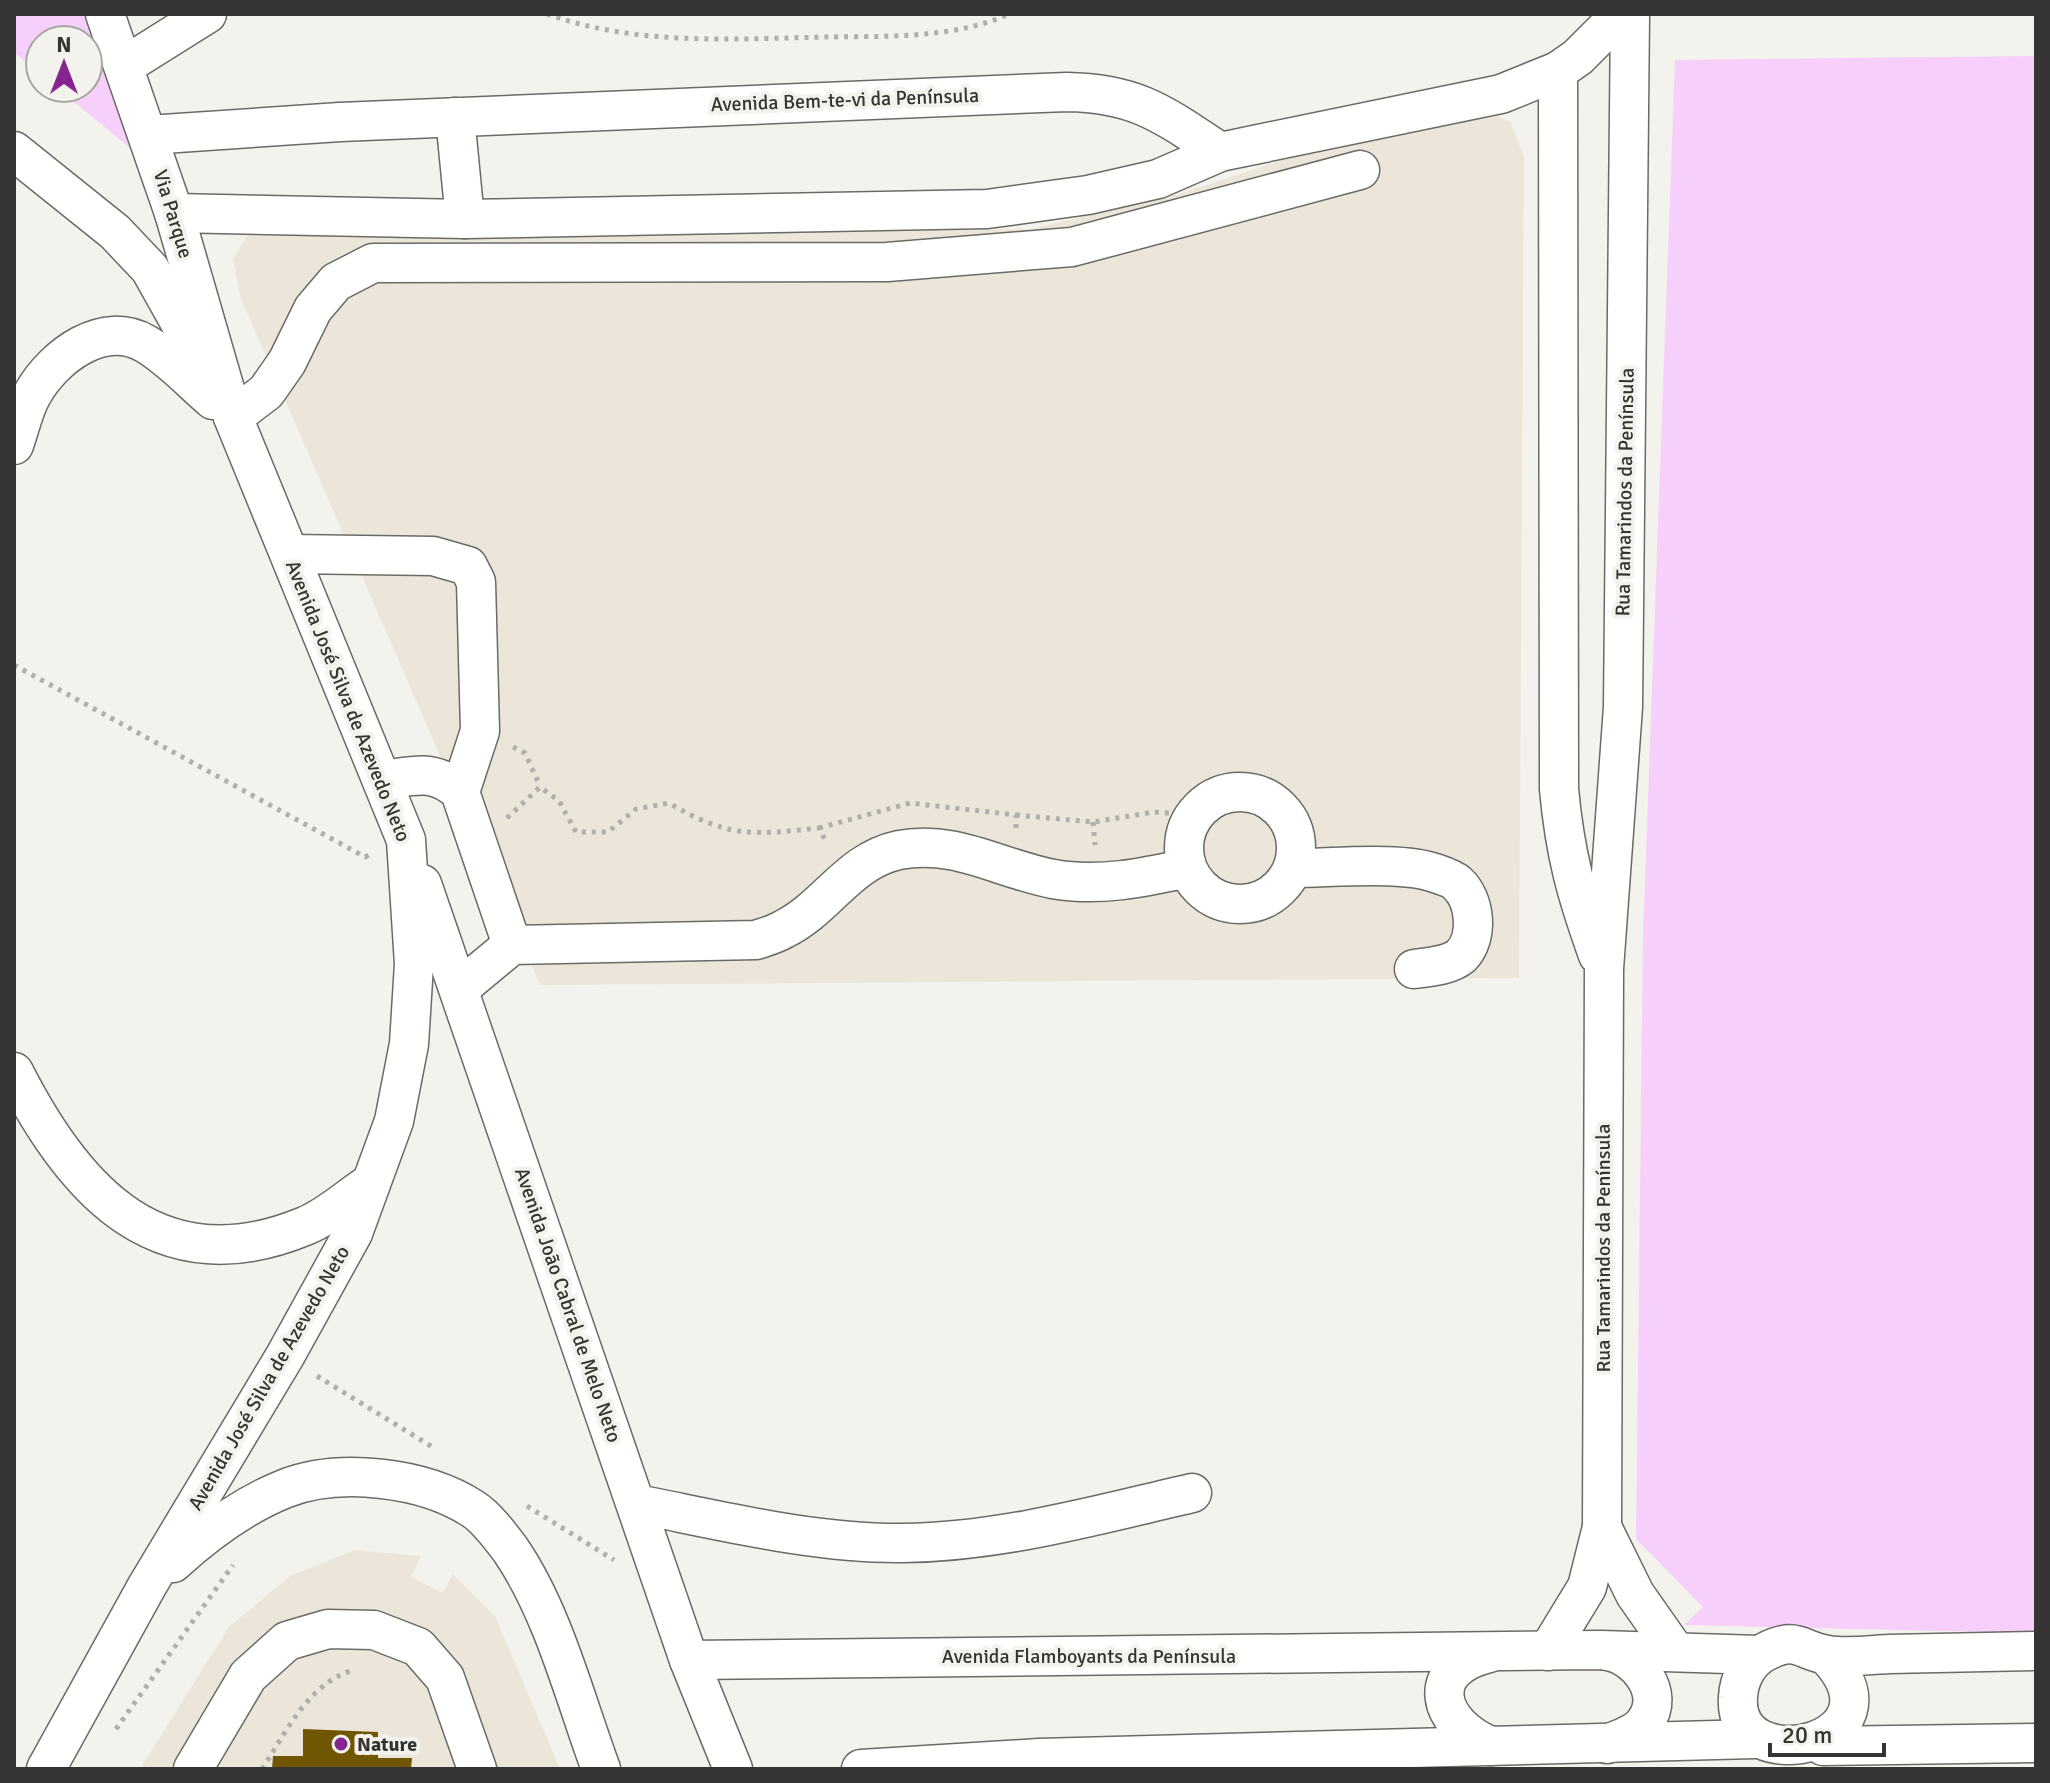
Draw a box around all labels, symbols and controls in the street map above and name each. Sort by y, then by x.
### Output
north arrow [24,24,104,104]
text: N [56,31,72,58]
street label: Avenida Bem-te-vi da Península [710,83,980,117]
street label: Via Parque [148,167,198,261]
street label: Rua Tamarindos da Península [1610,367,1640,617]
street label: Avenida José Silva de Azevedo Neto [280,557,416,845]
street label: Rua Tamarindos da Península [1591,1124,1616,1372]
street label: Avenida João Cabral de Melo Neto [509,1164,627,1446]
street label: Avenida José Silva de Azevedo Neto [183,1241,355,1515]
street label: Avenida Flamboyants da Península [942,1644,1236,1669]
scale bar [1770,1707,1884,1757]
text: 20 m [1782,1720,1832,1750]
place label: Nature [357,1732,417,1757]
marker: Nature [332,1735,350,1753]

